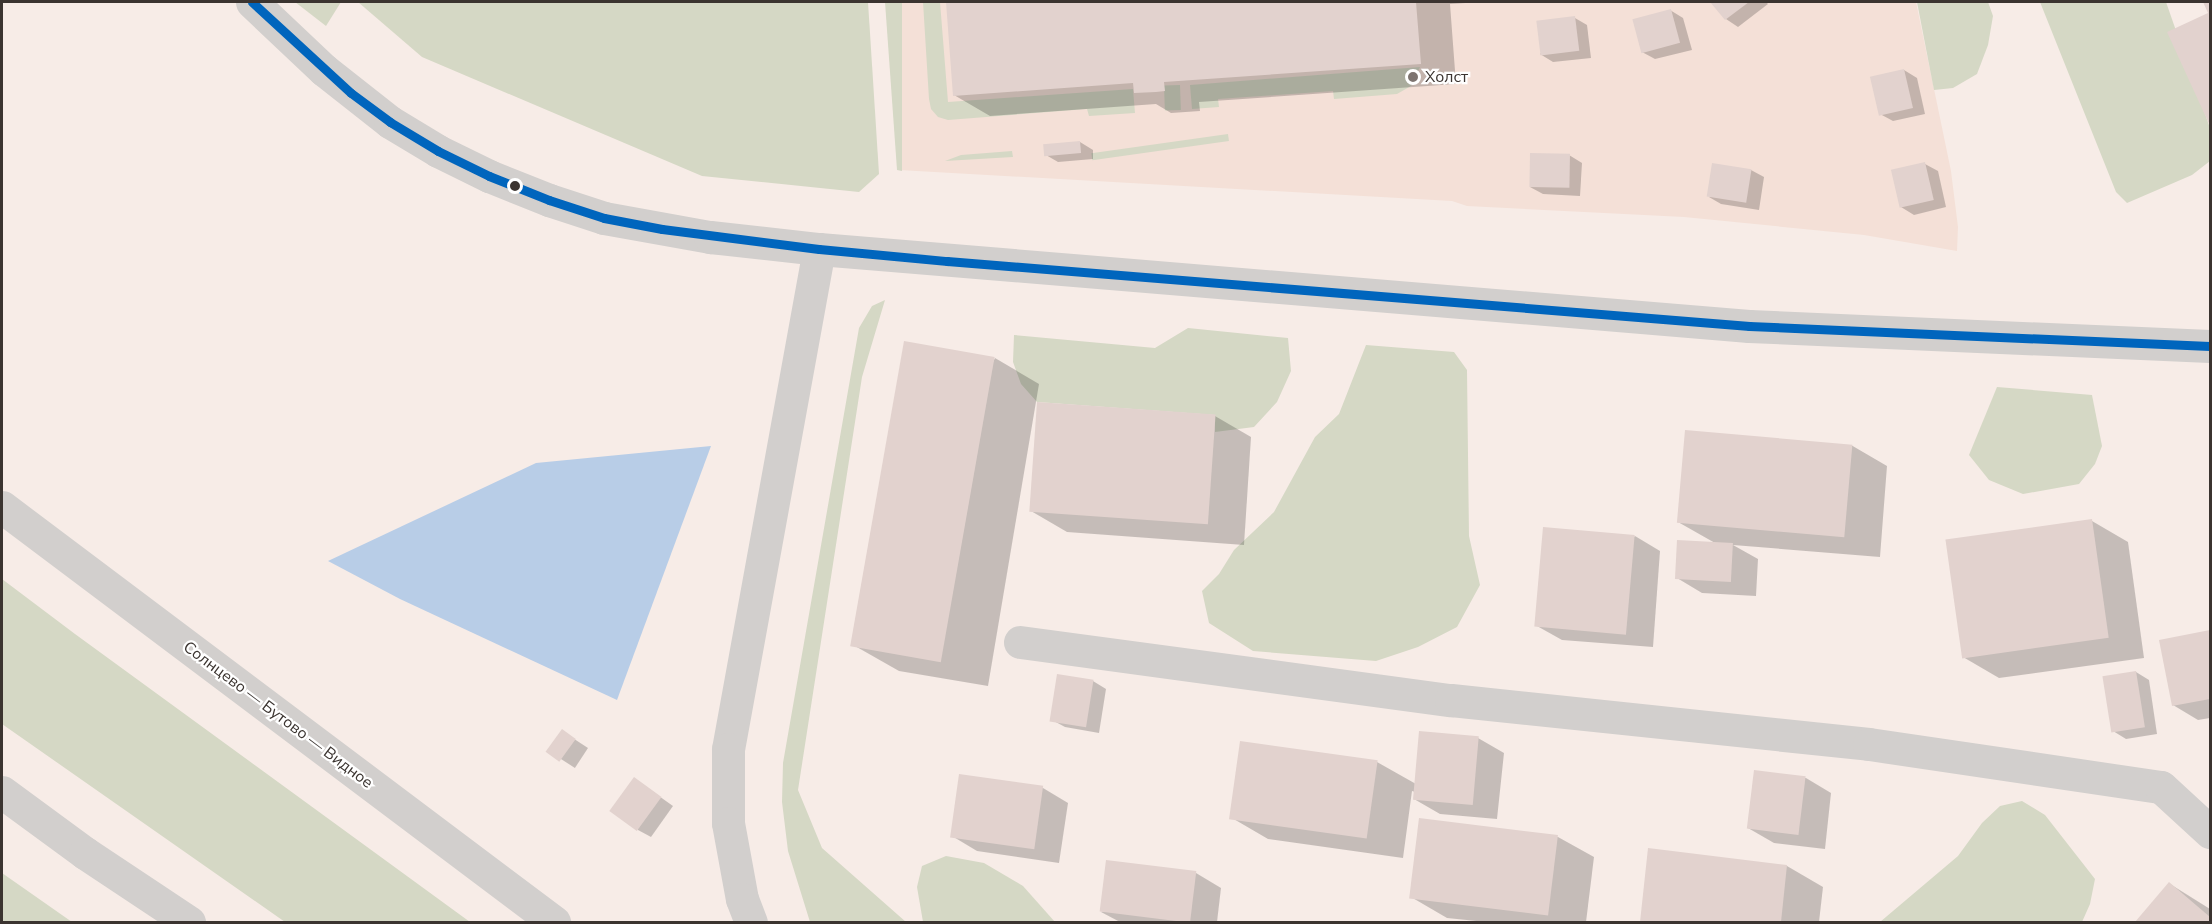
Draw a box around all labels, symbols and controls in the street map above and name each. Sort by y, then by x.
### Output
place label: Холст [1425,67,1468,87]
marker: Холст [1406,70,1420,84]
unlabelled marker [509,180,521,192]
street label: Солнцево — Бутово — Видное [179,637,377,793]

